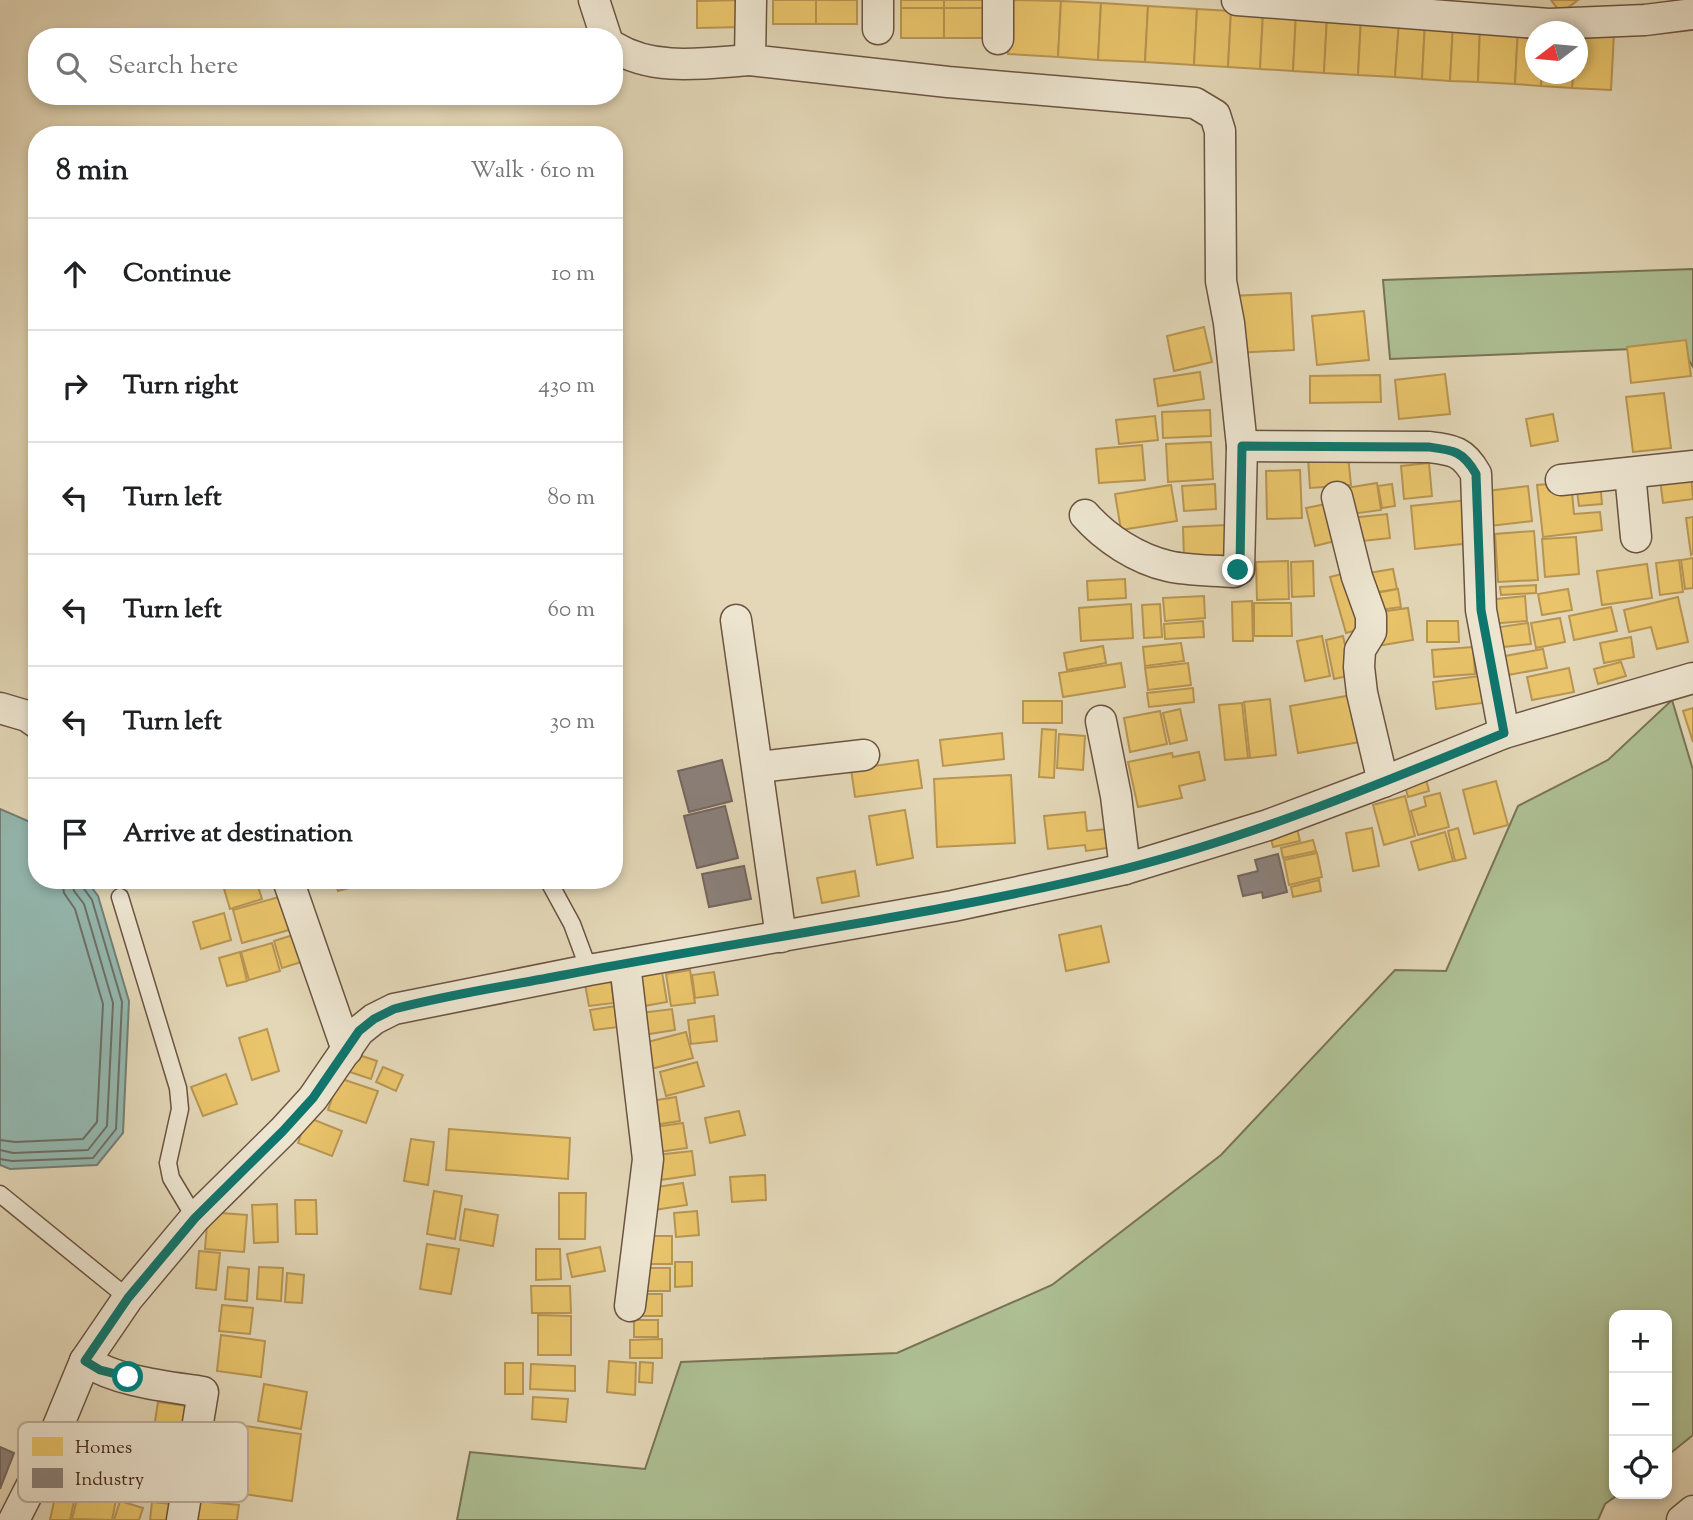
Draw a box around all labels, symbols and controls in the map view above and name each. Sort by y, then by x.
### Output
north arrow [1525,21,1588,84]
search box [28,28,623,105]
icon: search [52,48,90,86]
text: Search here [108,48,238,85]
text: 8 min [56,150,128,193]
text: Walk · 610 m [471,155,595,188]
icon: ahead [56,255,94,293]
text: Continue [123,256,231,293]
text: 10 m [551,258,595,291]
icon: right [56,367,94,405]
text: Turn right [123,368,238,405]
text: 430 m [538,370,595,403]
icon: left [56,479,94,517]
text: Turn left [123,480,222,517]
text: 80 m [547,482,595,515]
route end [1222,554,1253,585]
icon: left [56,591,94,629]
text: Turn left [123,592,222,629]
text: 60 m [547,594,595,627]
icon: left [56,703,94,741]
text: Turn left [123,704,222,741]
text: 30 m [550,706,595,739]
icon: arrive [56,815,94,853]
text: Arrive at destination [123,816,353,853]
map controls [1609,1310,1672,1499]
button: + [1609,1310,1672,1373]
route start [112,1361,143,1392]
button: − [1609,1373,1672,1436]
legend [18,1422,248,1502]
text: Homes [75,1435,132,1462]
button: locate [1609,1436,1672,1499]
text: Industry [75,1467,145,1494]

